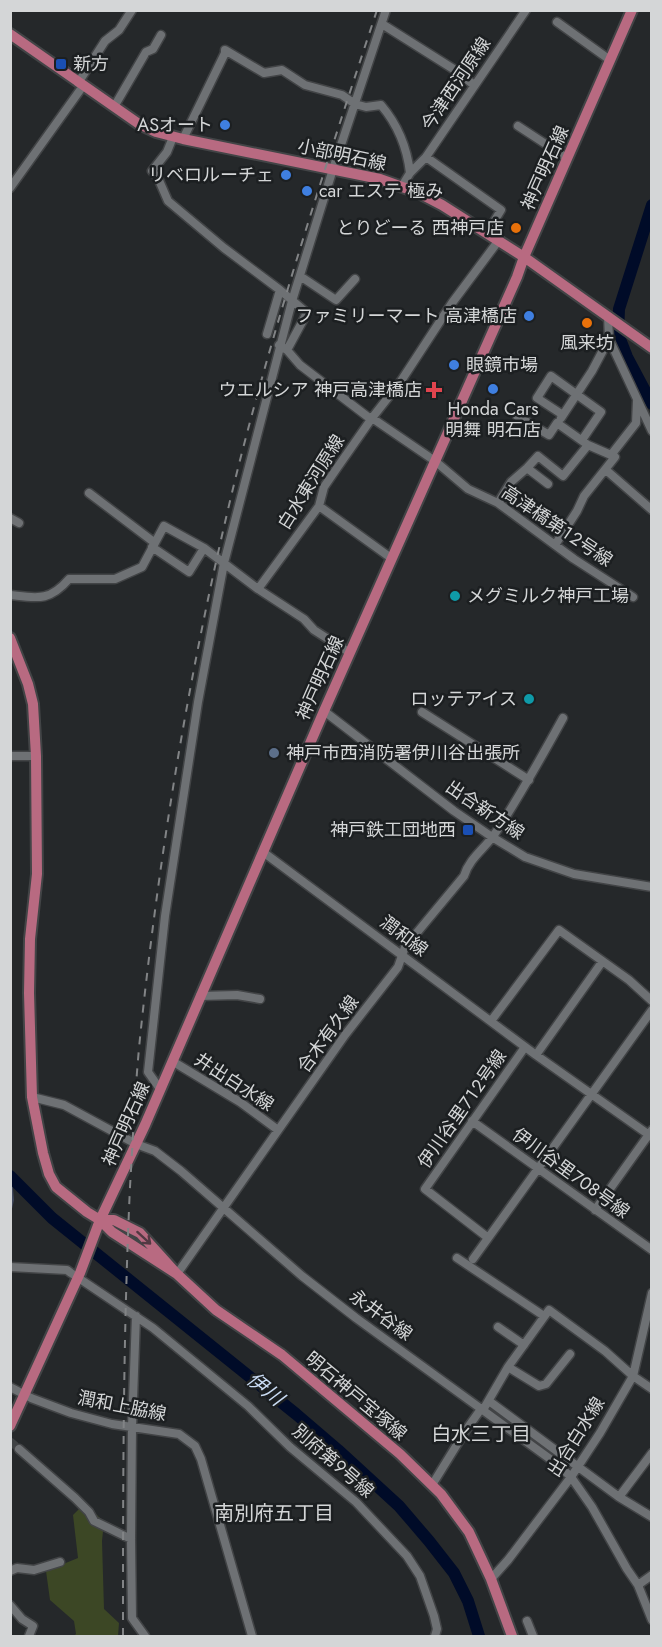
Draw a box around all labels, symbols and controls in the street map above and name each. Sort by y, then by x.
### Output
street label: 今津西河原線 [415,32,497,136]
place label: 新方 [73,51,109,77]
marker: 新方 [54,57,68,71]
place label: ASオート [137,112,213,138]
marker: ASオート [218,118,232,132]
street label: 神戸明石線 [515,122,575,214]
street label: 小部明石線 [295,133,389,177]
place label: リベロルーチェ [148,162,274,188]
marker: リベロルーチェ [279,168,293,182]
place label: car エステ 極み [319,178,443,204]
marker: car エステ 極み [300,184,314,198]
place label: とりどーる 西神戸店 [337,215,504,241]
marker: とりどーる 西神戸店 [509,221,523,235]
place label: ファミリーマート 高津橋店 [296,303,517,329]
marker: ファミリーマート 高津橋店 [522,309,536,323]
marker: 風来坊 [580,316,594,330]
place label: 風来坊 [560,330,614,356]
place label: 眼鏡市場 [466,352,538,378]
marker: 眼鏡市場 [447,358,461,372]
place label: ウエルシア 神戸高津橋店 [219,377,422,403]
marker: Honda Cars 明舞 明石店 [486,382,500,396]
marker: ウエルシア 神戸高津橋店 [427,383,441,397]
place label: Honda Cars 明舞 明石店 [445,396,541,443]
street label: 白水東河原線 [271,429,351,535]
street label: 高津橋第１２号線 [496,479,618,573]
place label: メグミルク神戸工場 [467,583,629,609]
marker: メグミルク神戸工場 [448,589,462,603]
street label: 神戸明石線 [290,632,350,724]
place label: ロッテアイス [410,686,517,712]
marker: ロッテアイス [522,692,536,706]
place label: 神戸市西消防署伊川谷出張所 [286,740,520,766]
marker: 神戸市西消防署伊川谷出張所 [267,746,281,760]
street label: 出合新方線 [440,774,530,846]
place label: 神戸鉄工団地西 [330,817,456,843]
marker: 神戸鉄工団地西 [461,823,475,837]
street label: 潤和線 [375,909,433,963]
street label: 合木有久線 [291,990,365,1078]
street label: 伊川谷里７１２号線 [411,1044,513,1174]
street label: 井出白水線 [189,1047,279,1117]
street label: 神戸明石線 [96,1078,156,1170]
street label: 伊川谷里７０８号線 [507,1122,635,1224]
one-way arrow [136,1231,151,1245]
street label: 永井谷線 [344,1283,418,1347]
street label: 明石神戸宝塚線 [299,1346,413,1446]
water label: 伊川 [240,1365,291,1414]
street label: 潤和上脇線 [75,1385,169,1427]
street label: 出合白水線 [541,1392,611,1482]
street label: 別府第９号線 [287,1418,379,1504]
district label: 白水三丁目 [431,1420,531,1449]
district label: 南別府五丁目 [214,1499,334,1528]

